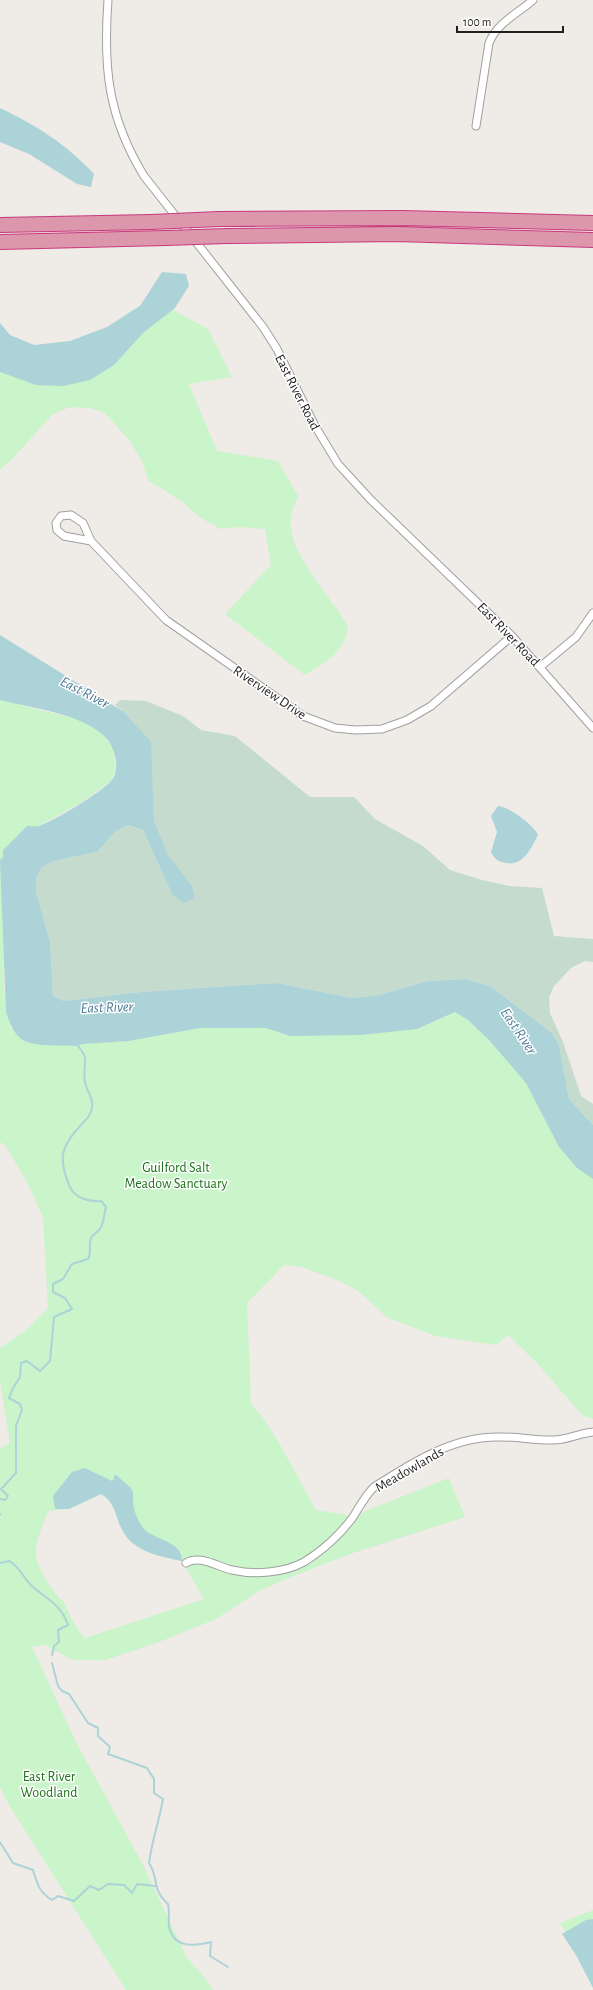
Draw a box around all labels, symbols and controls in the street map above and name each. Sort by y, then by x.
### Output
scale bar [457,8,563,34]
text: 100 m [463,16,491,28]
street label: East River Road [272,352,322,433]
street label: East River Road [474,600,542,669]
street label: Riverview Drive [230,663,308,722]
water label: East River [58,674,113,712]
water label: East River [80,999,135,1016]
water label: East River [498,1005,540,1058]
park label: Guilford Salt Meadow Sanctuary [124,1161,228,1191]
street label: Meadowlands [373,1445,446,1495]
park label: East River Woodland [20,1770,78,1800]

